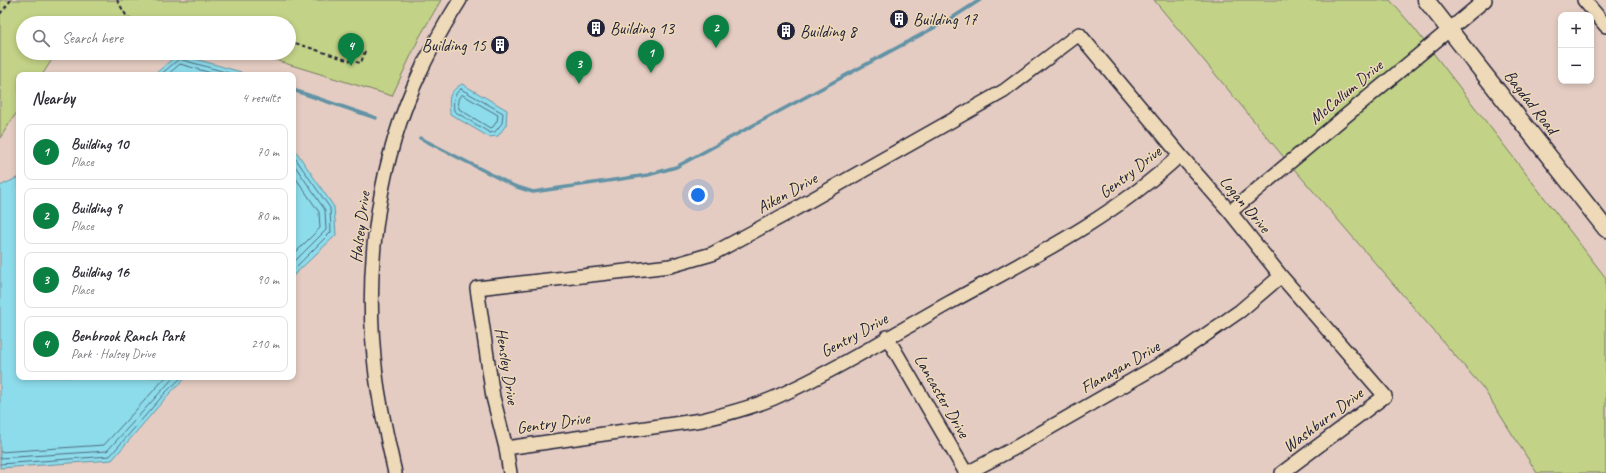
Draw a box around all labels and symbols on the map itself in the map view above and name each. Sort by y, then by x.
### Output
building icon: Building 17 [888,8,910,30]
place label: Building 17 [913,9,978,30]
pin: 2 [703,15,729,48]
building icon: Building 13 [585,17,607,39]
place label: Building 13 [610,18,675,39]
building icon: Building 8 [775,20,797,42]
place label: Building 8 [800,21,859,42]
pin: 4 [338,33,364,66]
building icon: Building 15 [489,34,511,56]
place label: Building 15 [422,35,487,56]
pin: 1 [638,40,664,73]
pin: 3 [566,51,592,84]
street label: McCallum Drive [1305,54,1388,129]
street label: Bagdad Road [1499,66,1564,140]
street label: Gentry Drive [1095,140,1167,203]
street label: Aiken Drive [753,167,822,218]
street label: Logan Drive [1215,171,1276,238]
your location [688,185,708,205]
street label: Halsey Drive [345,189,375,264]
street label: Gentry Drive [817,307,892,362]
street label: Hensley Drive [491,326,524,407]
street label: Flanagan Drive [1077,335,1165,398]
street label: Lancaster Drive [910,351,975,443]
street label: Washburn Drive [1279,382,1368,457]
street label: Gentry Drive [515,407,592,439]

